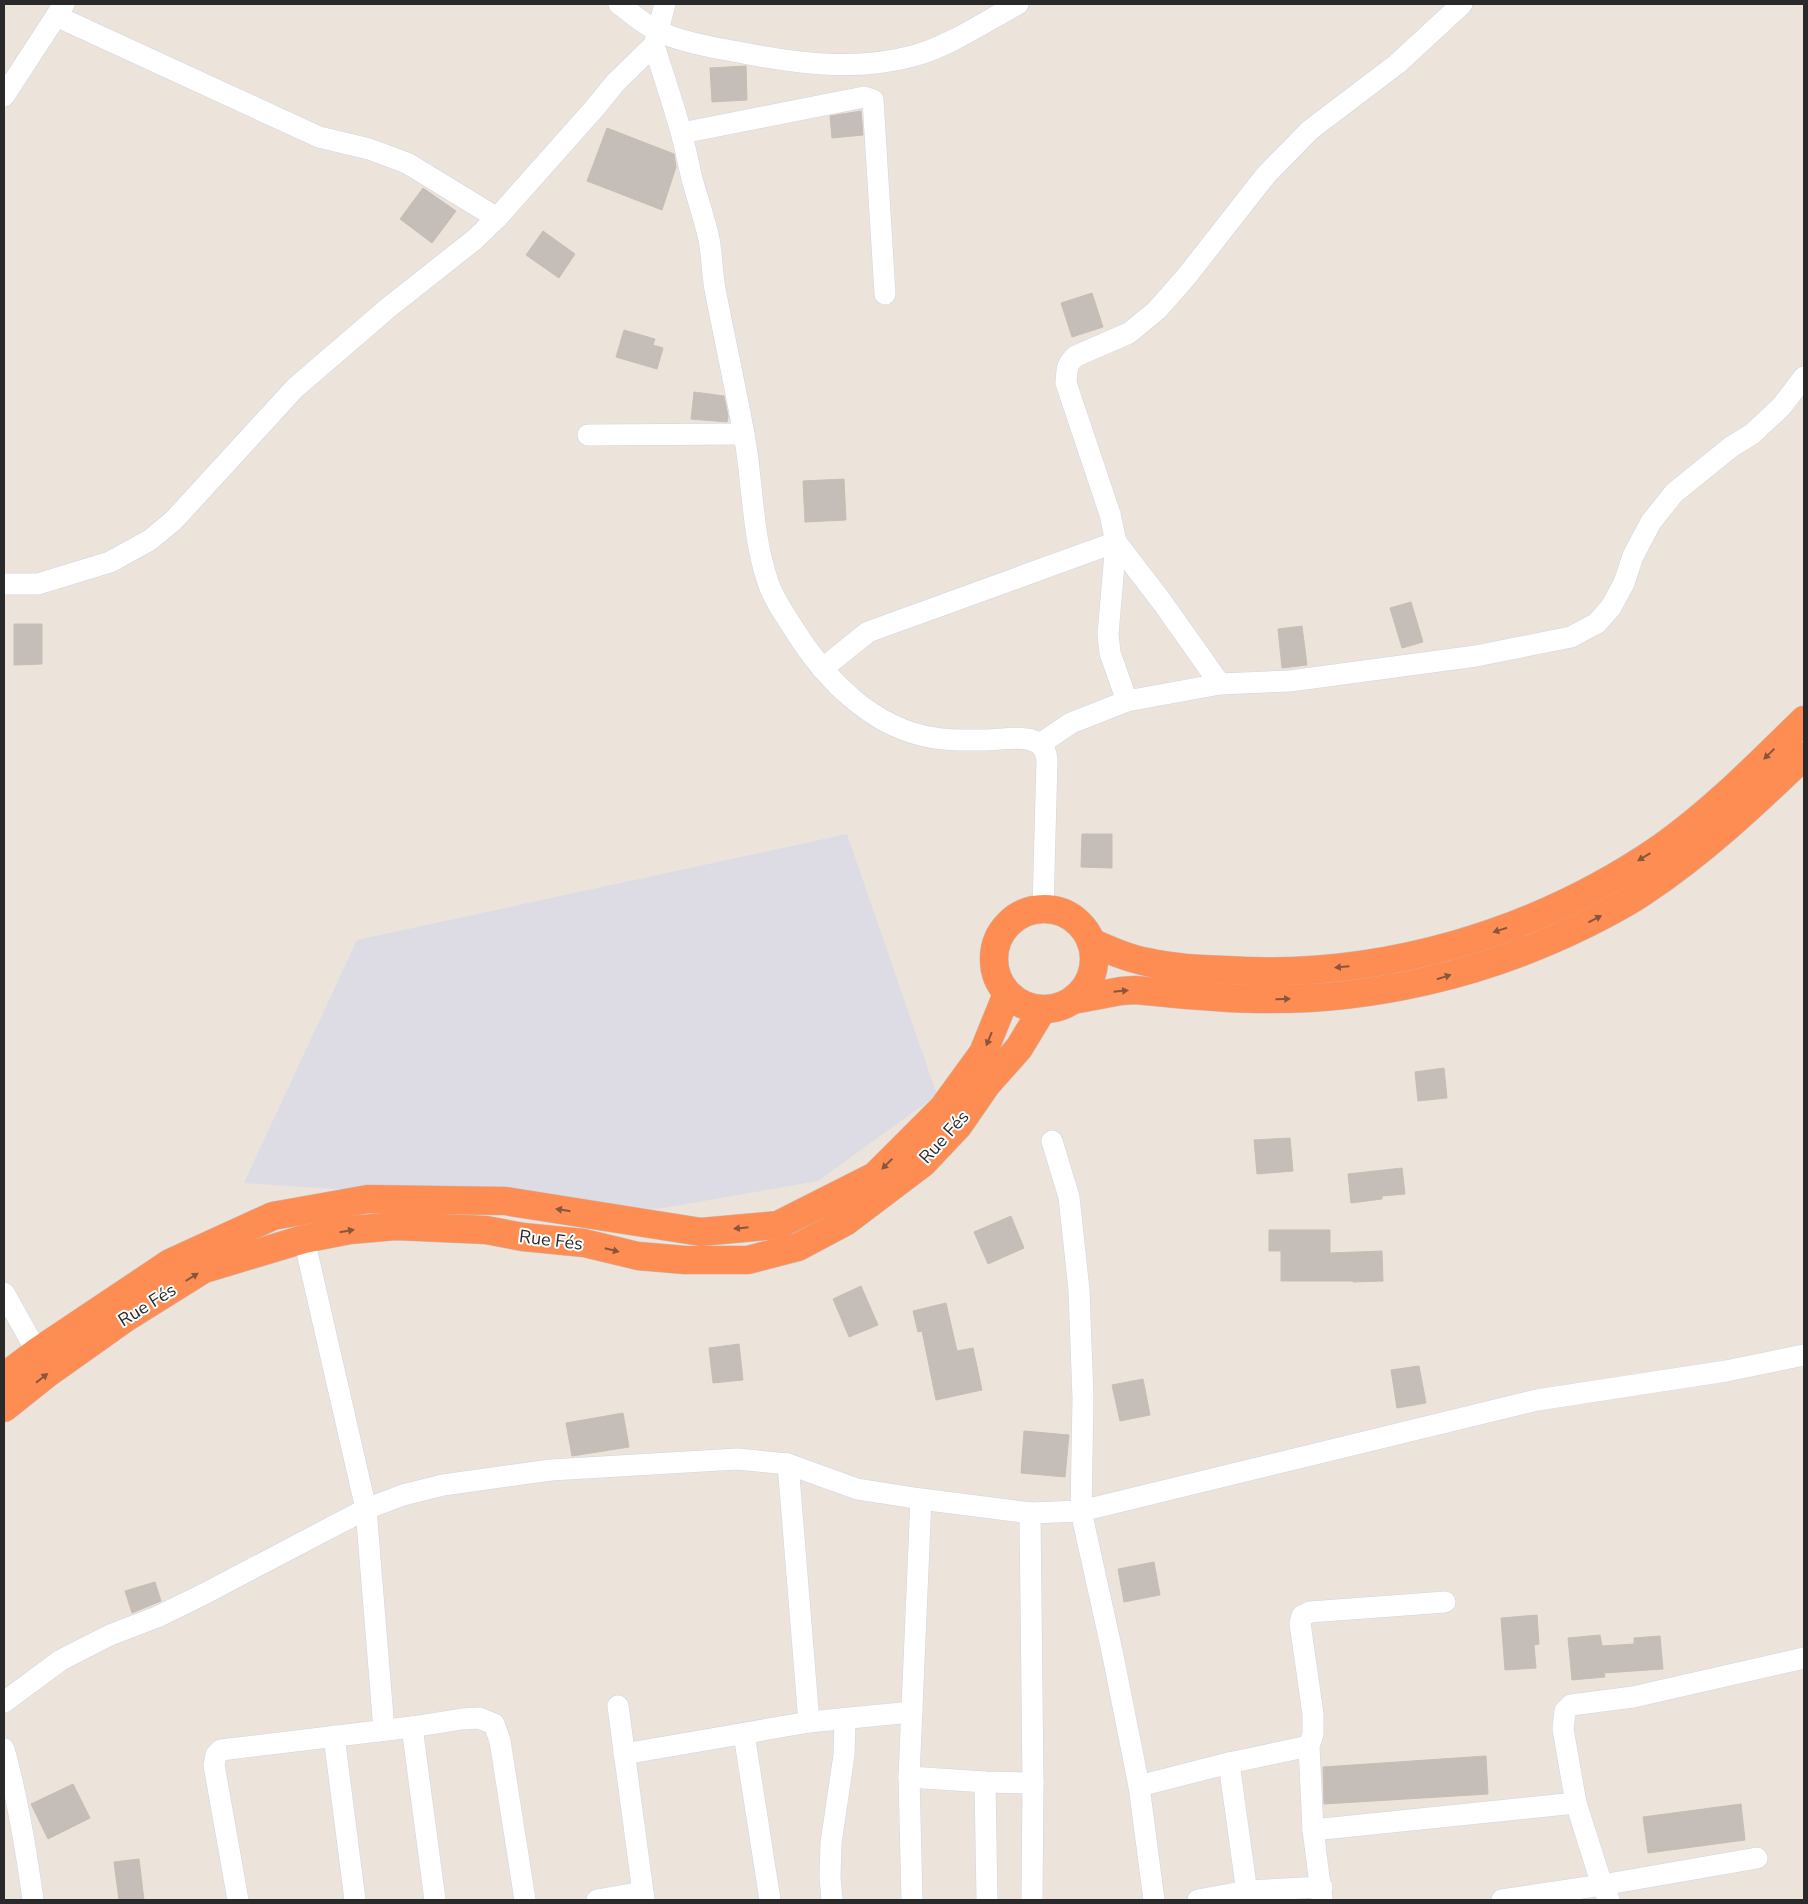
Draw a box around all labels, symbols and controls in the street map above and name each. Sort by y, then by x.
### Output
one-way arrow [1764,748,1776,760]
one-way arrow [1638,853,1651,862]
one-way arrow [1588,915,1602,923]
one-way arrow [1492,927,1507,934]
one-way arrow [1334,964,1350,972]
one-way arrow [1436,972,1451,980]
one-way arrow [1113,987,1129,995]
one-way arrow [1275,994,1291,1002]
one-way arrow [985,1032,992,1047]
street label: Rue Fés [914,1105,974,1169]
one-way arrow [881,1158,893,1170]
one-way arrow [555,1206,571,1214]
street label: Rue Fés [518,1224,584,1256]
one-way arrow [733,1225,749,1233]
one-way arrow [339,1226,355,1234]
one-way arrow [604,1246,619,1254]
one-way arrow [185,1273,198,1282]
street label: Rue Fés [113,1278,181,1332]
one-way arrow [35,1372,48,1383]

